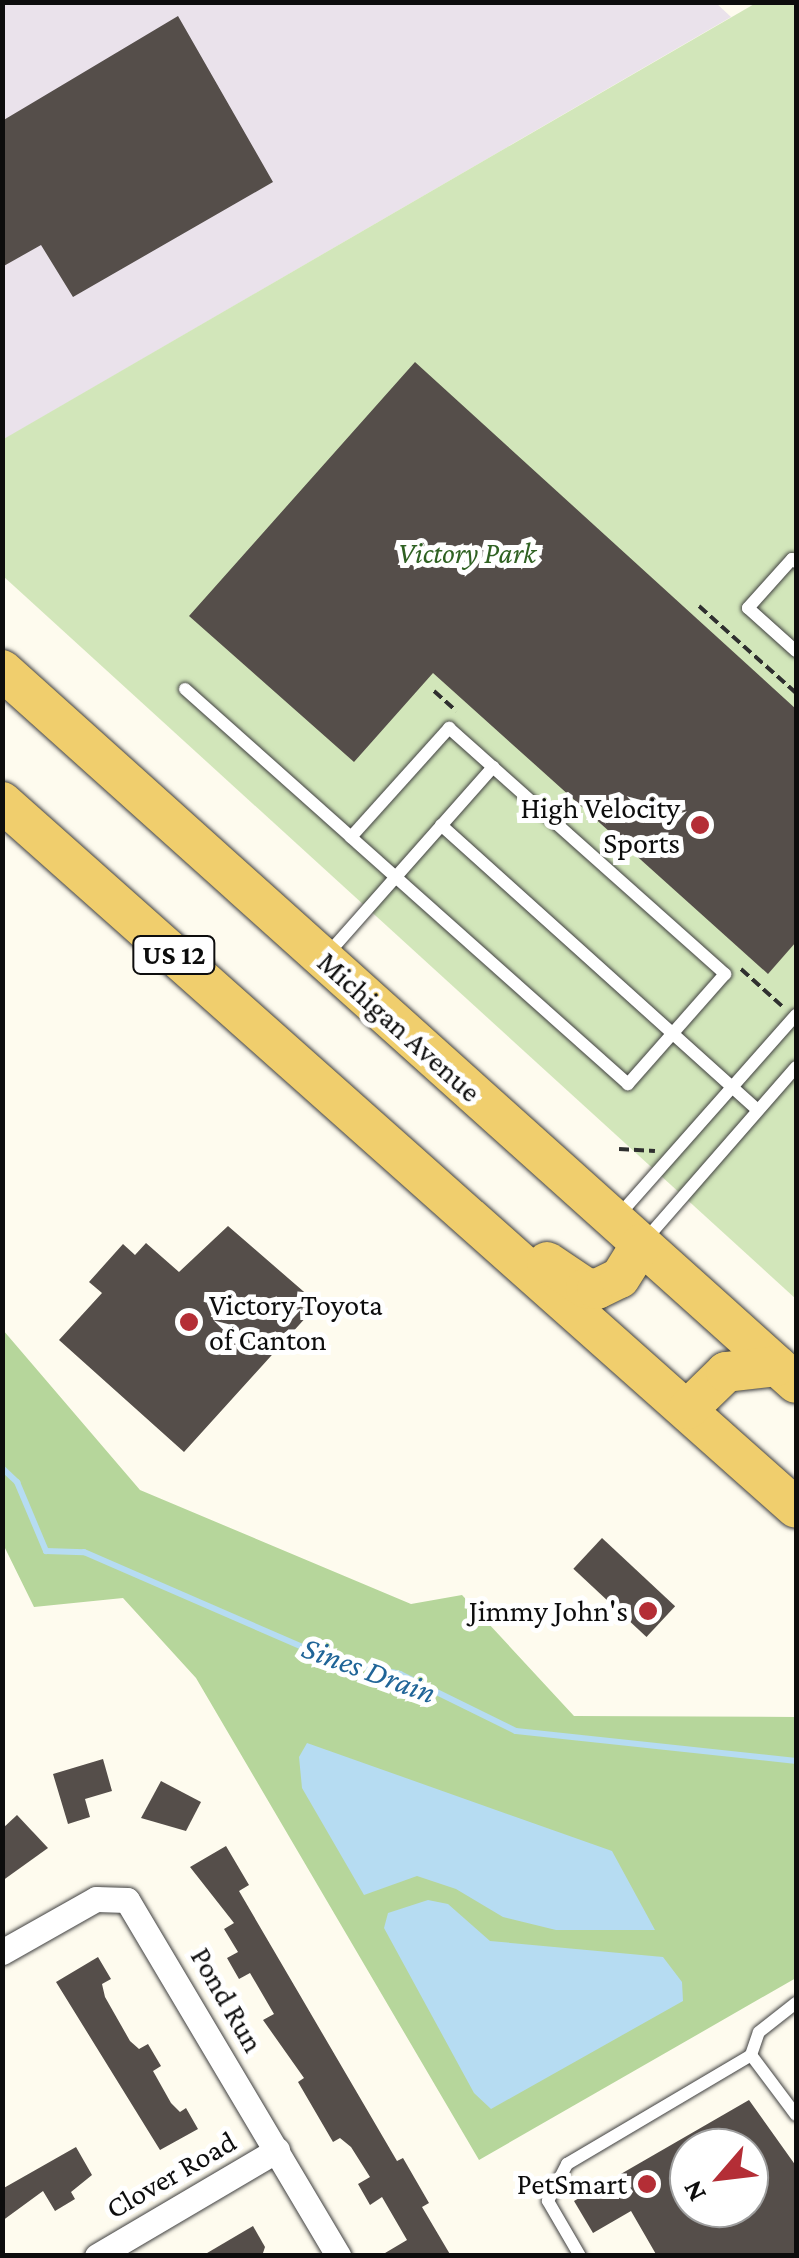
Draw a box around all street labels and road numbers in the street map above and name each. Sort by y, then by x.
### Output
road number: US 12 [132,932,216,978]
street label: Michigan Avenue [310,944,488,1110]
street label: Pond Run [183,1941,271,2059]
street label: Clover Road [100,2123,242,2227]

